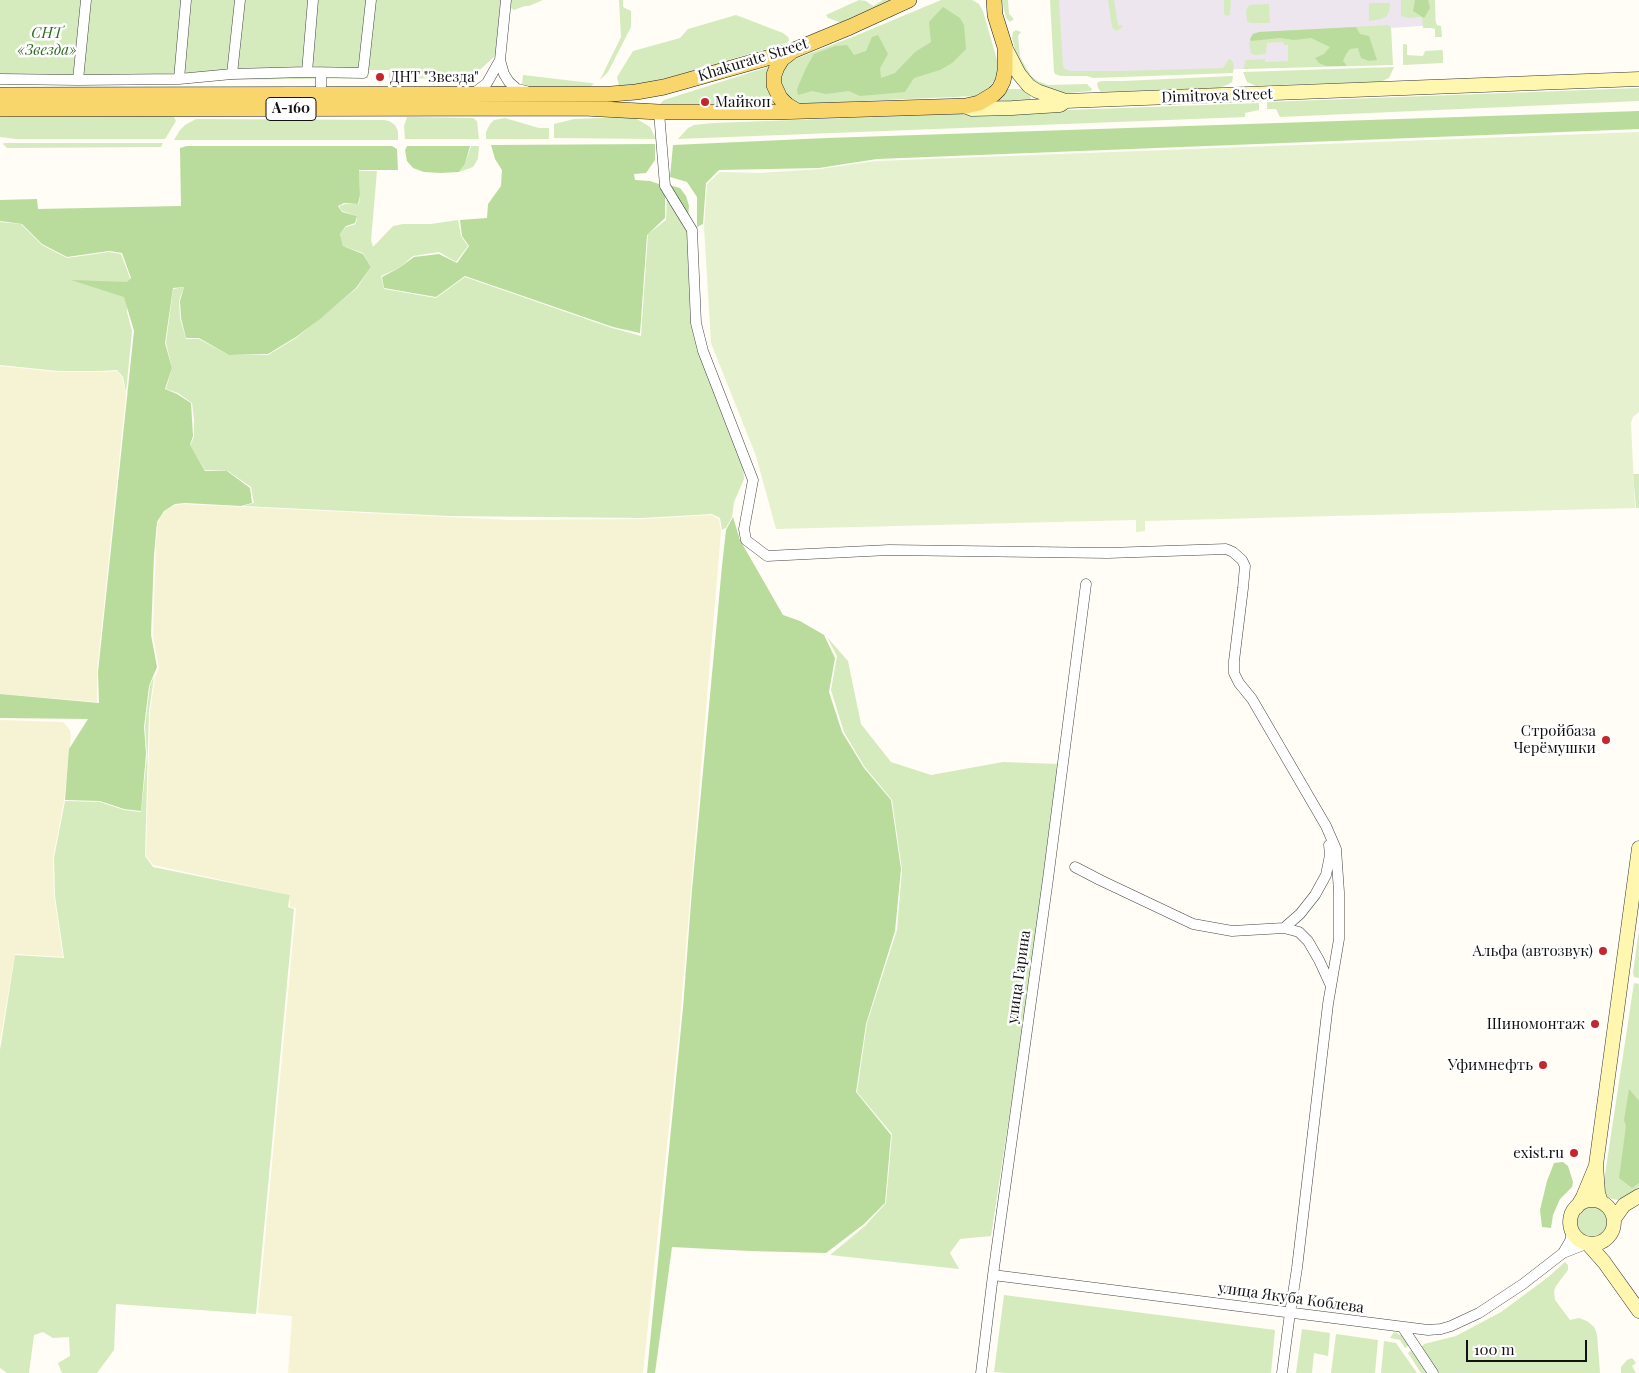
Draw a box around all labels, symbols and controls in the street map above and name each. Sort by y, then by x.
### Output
park label: СНТ «Звезда» [17,24,77,59]
street label: Khakurate Street [696,35,810,85]
place label: ДНТ "Звезда" [390,68,479,86]
marker: ДНТ "Звезда" [374,71,386,83]
street label: Dimitrova Street [1161,85,1273,107]
place label: Майкоп [715,93,771,111]
marker: Майкоп [699,96,711,108]
road number: А-160 [266,98,316,120]
place label: Стройбаза Черёмушки [1513,722,1596,757]
marker: Стройбаза Черёмушки [1600,734,1612,746]
street label: улица Гарина [1004,929,1034,1025]
place label: Альфа (автозвук) [1473,942,1593,960]
marker: Альфа (автозвук) [1597,945,1609,957]
place label: Шиномонтаж [1487,1015,1585,1033]
marker: Шиномонтаж [1589,1018,1601,1030]
place label: Уфимнефть [1448,1056,1533,1074]
marker: Уфимнефть [1537,1059,1549,1071]
place label: exist.ru [1513,1144,1564,1162]
marker: exist.ru [1568,1147,1580,1159]
street label: улица Якуба Коблева [1217,1279,1365,1317]
scale bar [1469,1330,1590,1362]
text: 100 m [1474,1339,1515,1359]

